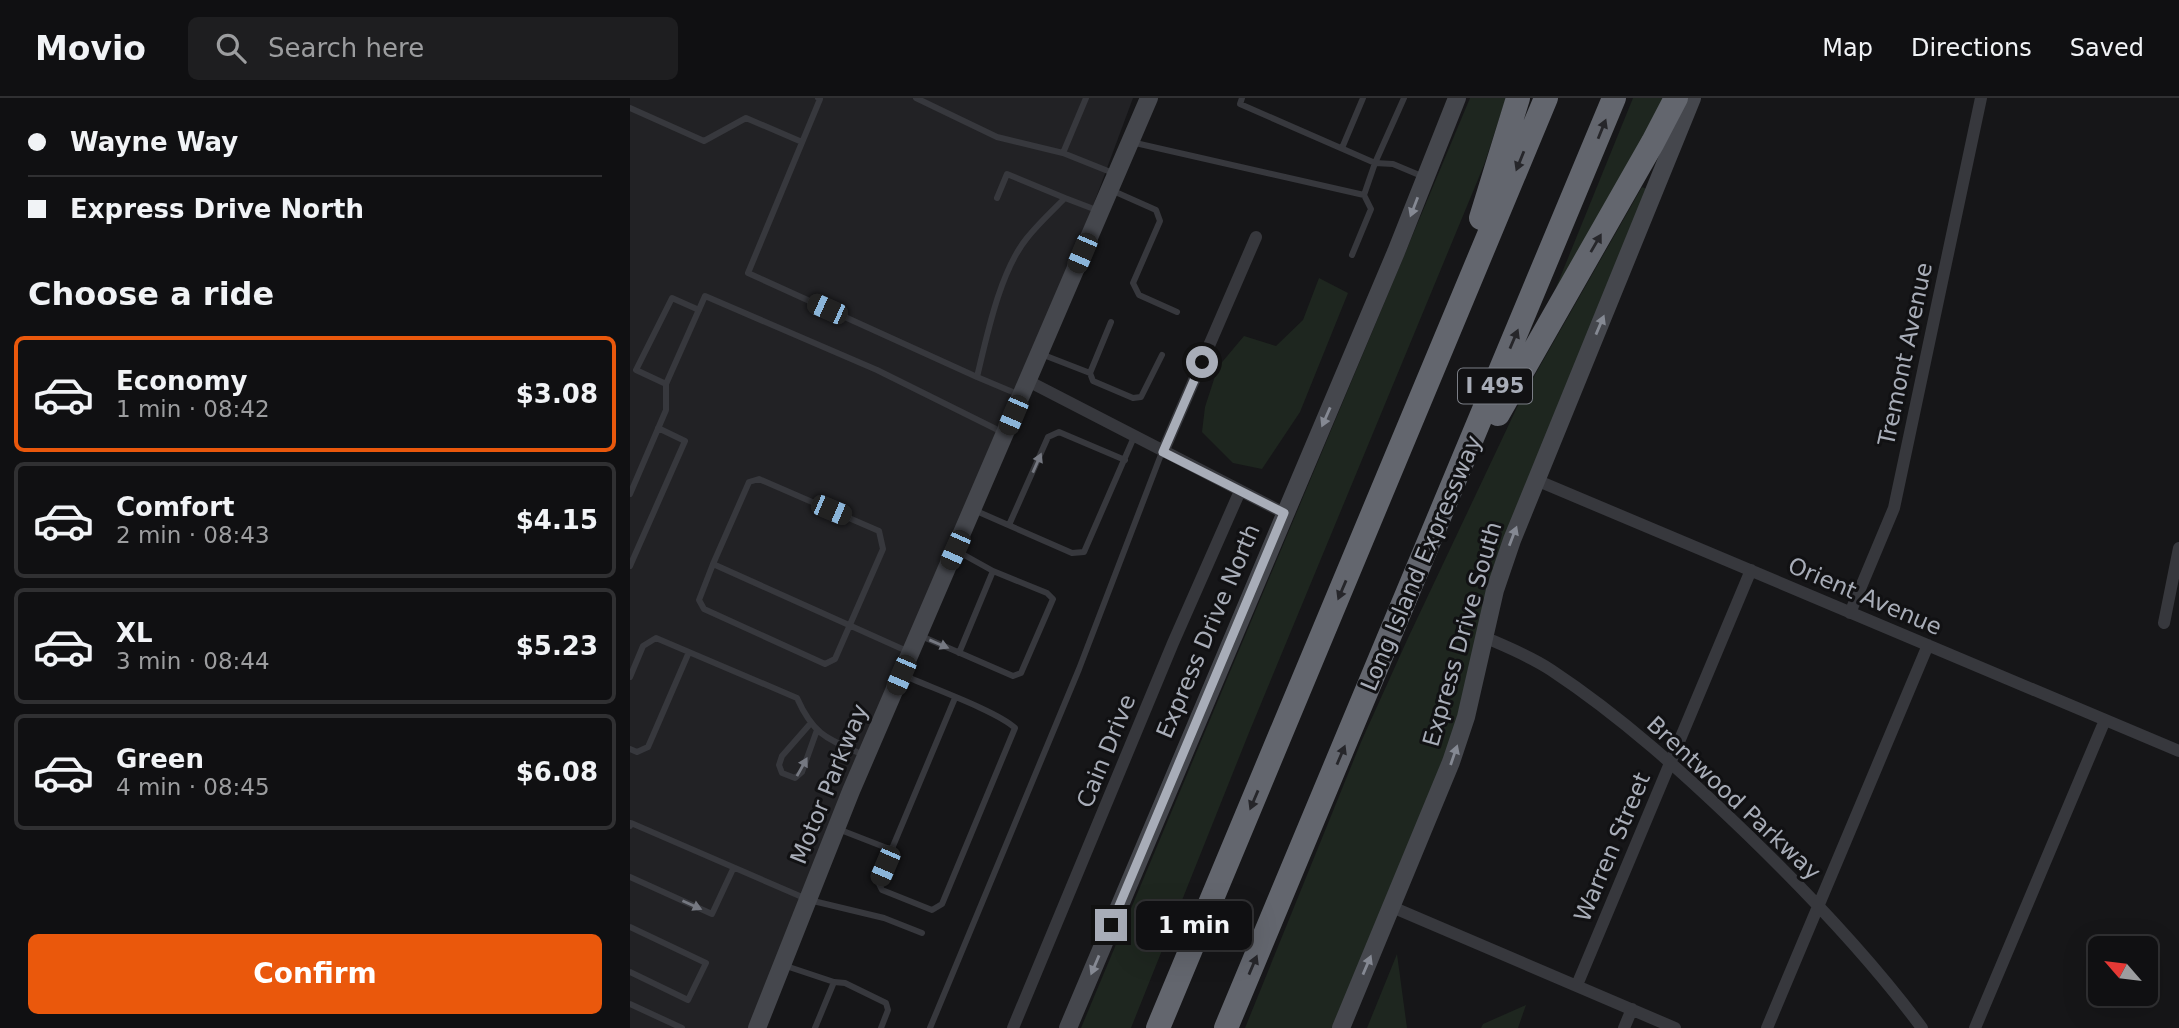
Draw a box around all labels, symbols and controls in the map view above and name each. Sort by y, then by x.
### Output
search box [188,17,678,80]
text: Movio [35,29,146,68]
icon: search [212,29,250,67]
text: Search here [268,33,424,63]
text: Map [1822,34,1873,62]
text: Directions [1911,34,2032,62]
text: Saved [2070,34,2144,62]
one-way arrow [1596,119,1607,140]
text: Wayne Way [70,127,238,157]
one-way arrow [1514,151,1526,171]
text: Express Drive North [70,194,364,224]
one-way arrow [1409,197,1420,218]
car [1065,230,1100,276]
one-way arrow [1590,233,1602,252]
street label: Tremont Avenue [1873,260,1937,449]
text: Choose a ride [28,275,274,313]
car [804,291,851,327]
one-way arrow [1595,315,1606,336]
one-way arrow [1509,329,1520,350]
route start [1186,346,1218,378]
icon: car [32,363,95,426]
text: Economy [116,366,247,396]
road number: I 495 [1458,368,1532,404]
text: $3.08 [516,379,598,409]
car [996,392,1031,438]
text: 1 min · 08:42 [116,396,270,422]
one-way arrow [1320,407,1332,427]
street label: Long Island Expressway [1355,431,1487,695]
one-way arrow [1031,453,1043,473]
icon: car [32,489,95,552]
text: Comfort [116,492,234,522]
car [808,492,855,528]
text: $4.15 [516,505,598,535]
street label: Express Drive South [1417,519,1507,749]
street label: Express Drive North [1151,520,1265,742]
text: 2 min · 08:43 [116,522,270,548]
one-way arrow [1508,525,1519,546]
car [937,527,974,573]
street label: Orient Avenue [1784,552,1946,640]
one-way arrow [1336,580,1348,600]
icon: car [32,615,95,678]
text: XL [116,618,153,648]
text: $5.23 [516,631,598,661]
one-way arrow [928,639,949,650]
text: 3 min · 08:44 [116,648,270,674]
car [884,652,919,698]
street label: Cain Drive [1072,691,1140,811]
street label: Motor Parkway [785,700,873,868]
street label: Brentwood Parkway [1642,711,1826,885]
icon: car [32,741,95,804]
text: Green [116,744,204,774]
one-way arrow [1449,744,1460,765]
one-way arrow [1336,745,1347,766]
text: $6.08 [516,757,598,787]
one-way arrow [796,757,808,776]
street label: Warren Street [1569,769,1655,925]
text: 4 min · 08:45 [116,774,270,800]
one-way arrow [1248,790,1260,810]
car [868,843,903,889]
one-way arrow [682,899,702,911]
callout: 1 min [1135,900,1251,950]
route end [1095,909,1127,941]
text: 1 min [1158,912,1230,938]
button: Confirm [28,934,602,1014]
north arrow [2088,936,2158,1006]
map controls [2088,936,2158,1006]
one-way arrow [1089,955,1100,976]
one-way arrow [1247,955,1259,975]
one-way arrow [1361,955,1373,975]

